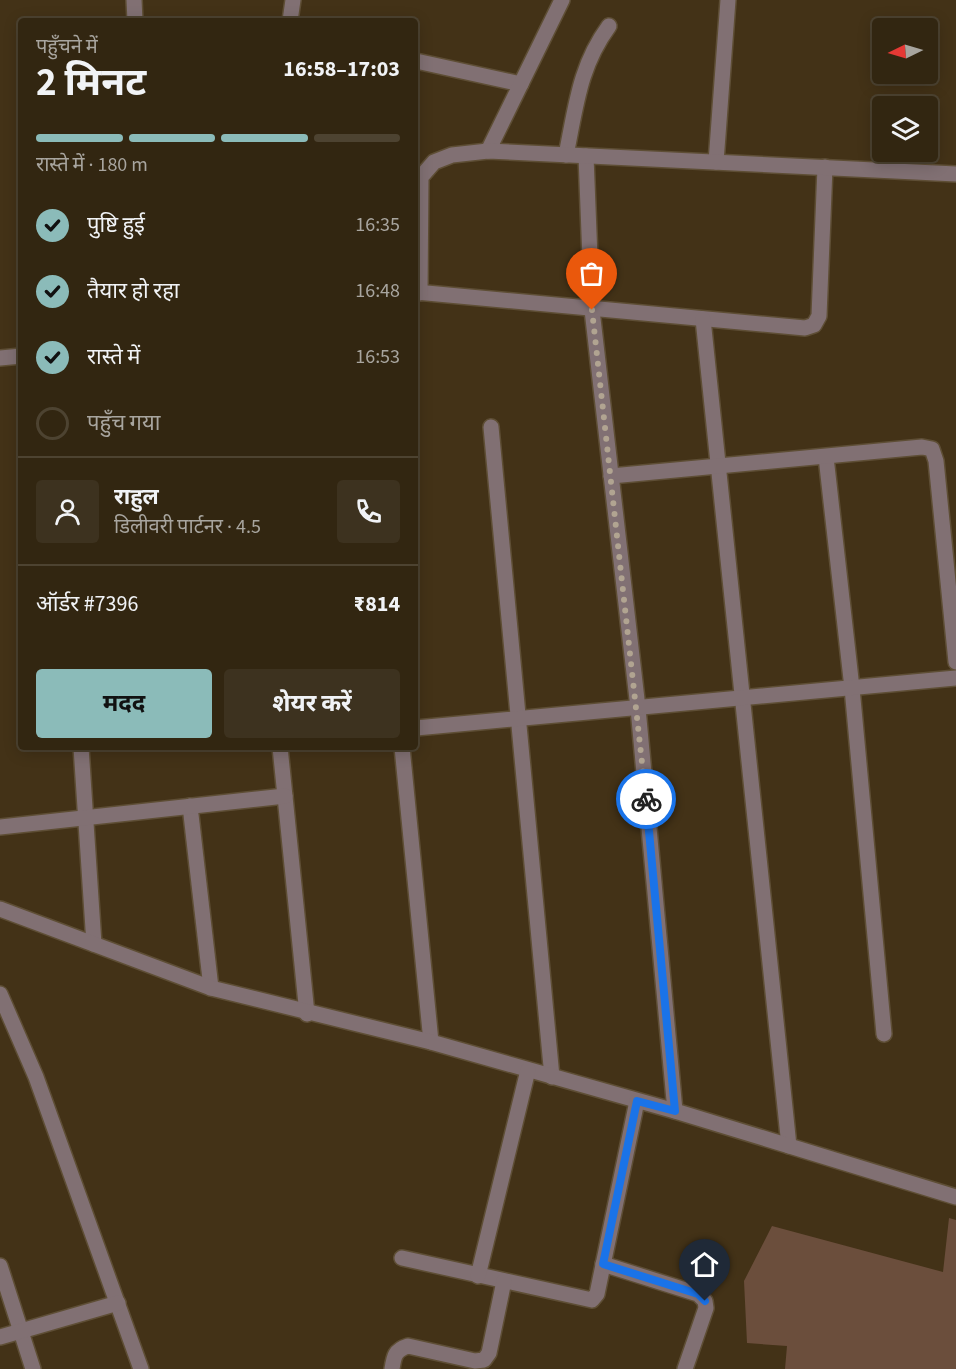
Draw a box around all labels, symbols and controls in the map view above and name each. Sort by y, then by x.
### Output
north arrow [872,18,938,84]
map controls [872,18,938,162]
text: पहुँचने में [36,33,98,61]
text: 16:58–17:03 [283,53,400,85]
text: 2 मिनट [36,55,146,111]
button: layers [872,96,938,162]
text: रास्ते में · 180 m [36,151,148,179]
icon: check [36,209,69,242]
text: पुष्टि हुई [87,209,145,241]
text: 16:35 [355,211,400,239]
pin [566,248,617,310]
icon: bag [575,257,608,290]
icon: check [36,275,69,308]
text: तैयार हो रहा [87,275,180,307]
text: 16:48 [355,277,400,305]
icon: check [36,341,69,374]
text: रास्ते में [87,341,140,373]
text: 16:53 [355,343,400,371]
text: पहुँच गया [87,407,160,439]
button: person [36,480,99,543]
button: phone [337,480,400,543]
text: राहुल [114,481,159,513]
text: डिलीवरी पार्टनर · 4.5 [114,513,261,541]
text: ऑर्डर #7396 [36,588,138,620]
text: ₹814 [354,588,400,620]
button: मदद [36,669,212,738]
button: शेयर करें [224,669,400,738]
courier [616,769,676,829]
icon: bike [630,783,663,816]
pin [679,1239,730,1301]
icon: home [688,1248,721,1281]

